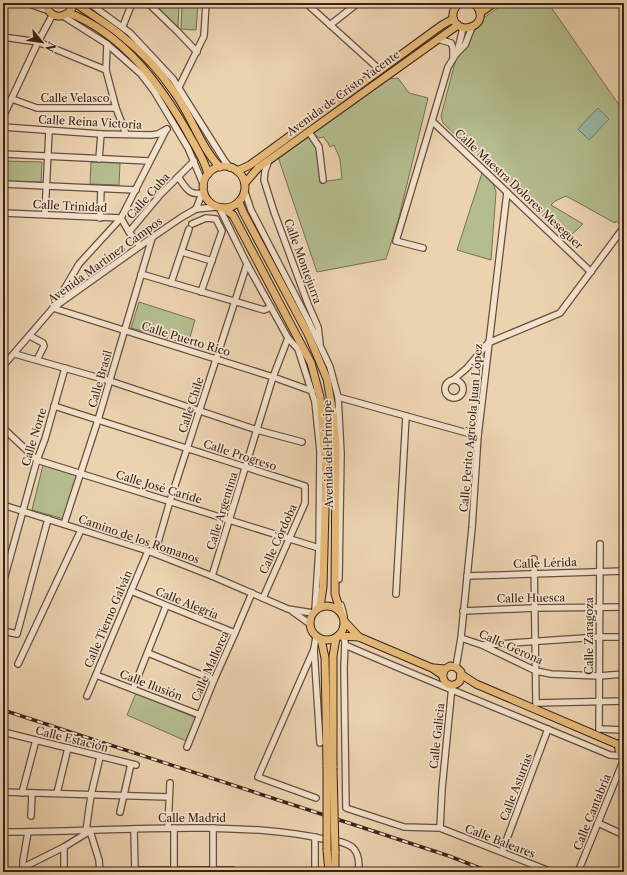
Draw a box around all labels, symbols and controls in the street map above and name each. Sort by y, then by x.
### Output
north arrow [22,22,62,62]
text: N [42,39,59,55]
street label: Avenida de Cristo Yacente [283,47,402,139]
street label: Calle Velasco [41,91,110,105]
street label: Calle Reina Victoria [38,112,142,132]
street label: Calle Maestra Dolores Meseguer [452,126,586,252]
street label: Calle Cuba [124,170,173,222]
street label: Calle Trinidad [32,197,108,215]
street label: Avenida Martínez Campos [44,214,165,307]
street label: Calle Montejurra [281,217,325,306]
street label: Calle Puerto Rico [140,319,232,359]
street label: Calle Perito Agrícola Juan López [457,343,485,513]
street label: Calle Brasil [85,348,115,409]
street label: Calle Chile [175,375,207,435]
street label: Avenida del Príncipe [320,400,336,509]
street label: Calle Norte [19,406,49,468]
street label: Calle Progreso [202,437,279,474]
street label: Calle José Caride [114,467,204,507]
street label: Calle Argentina [203,470,241,552]
street label: Calle Córdoba [256,501,300,576]
street label: Camino de los Romanos [77,512,202,566]
street label: Calle Lérida [513,555,577,571]
street label: Calle Tierno Galván [81,568,135,670]
street label: Calle Alegría [153,584,221,622]
street label: Calle Huesca [497,590,566,606]
street label: Calle Zaragoza [582,597,596,675]
street label: Calle Gerona [477,627,545,667]
street label: Calle Mallorca [188,628,232,704]
street label: Calle Ilusión [118,667,184,703]
street label: Calle Galicia [427,702,447,770]
street label: Calle Estación [34,723,110,755]
street label: Calle Asturias [497,751,535,823]
street label: Calle Cantabria [570,772,614,852]
street label: Calle Madrid [158,811,226,825]
street label: Calle Baleares [463,821,537,861]

